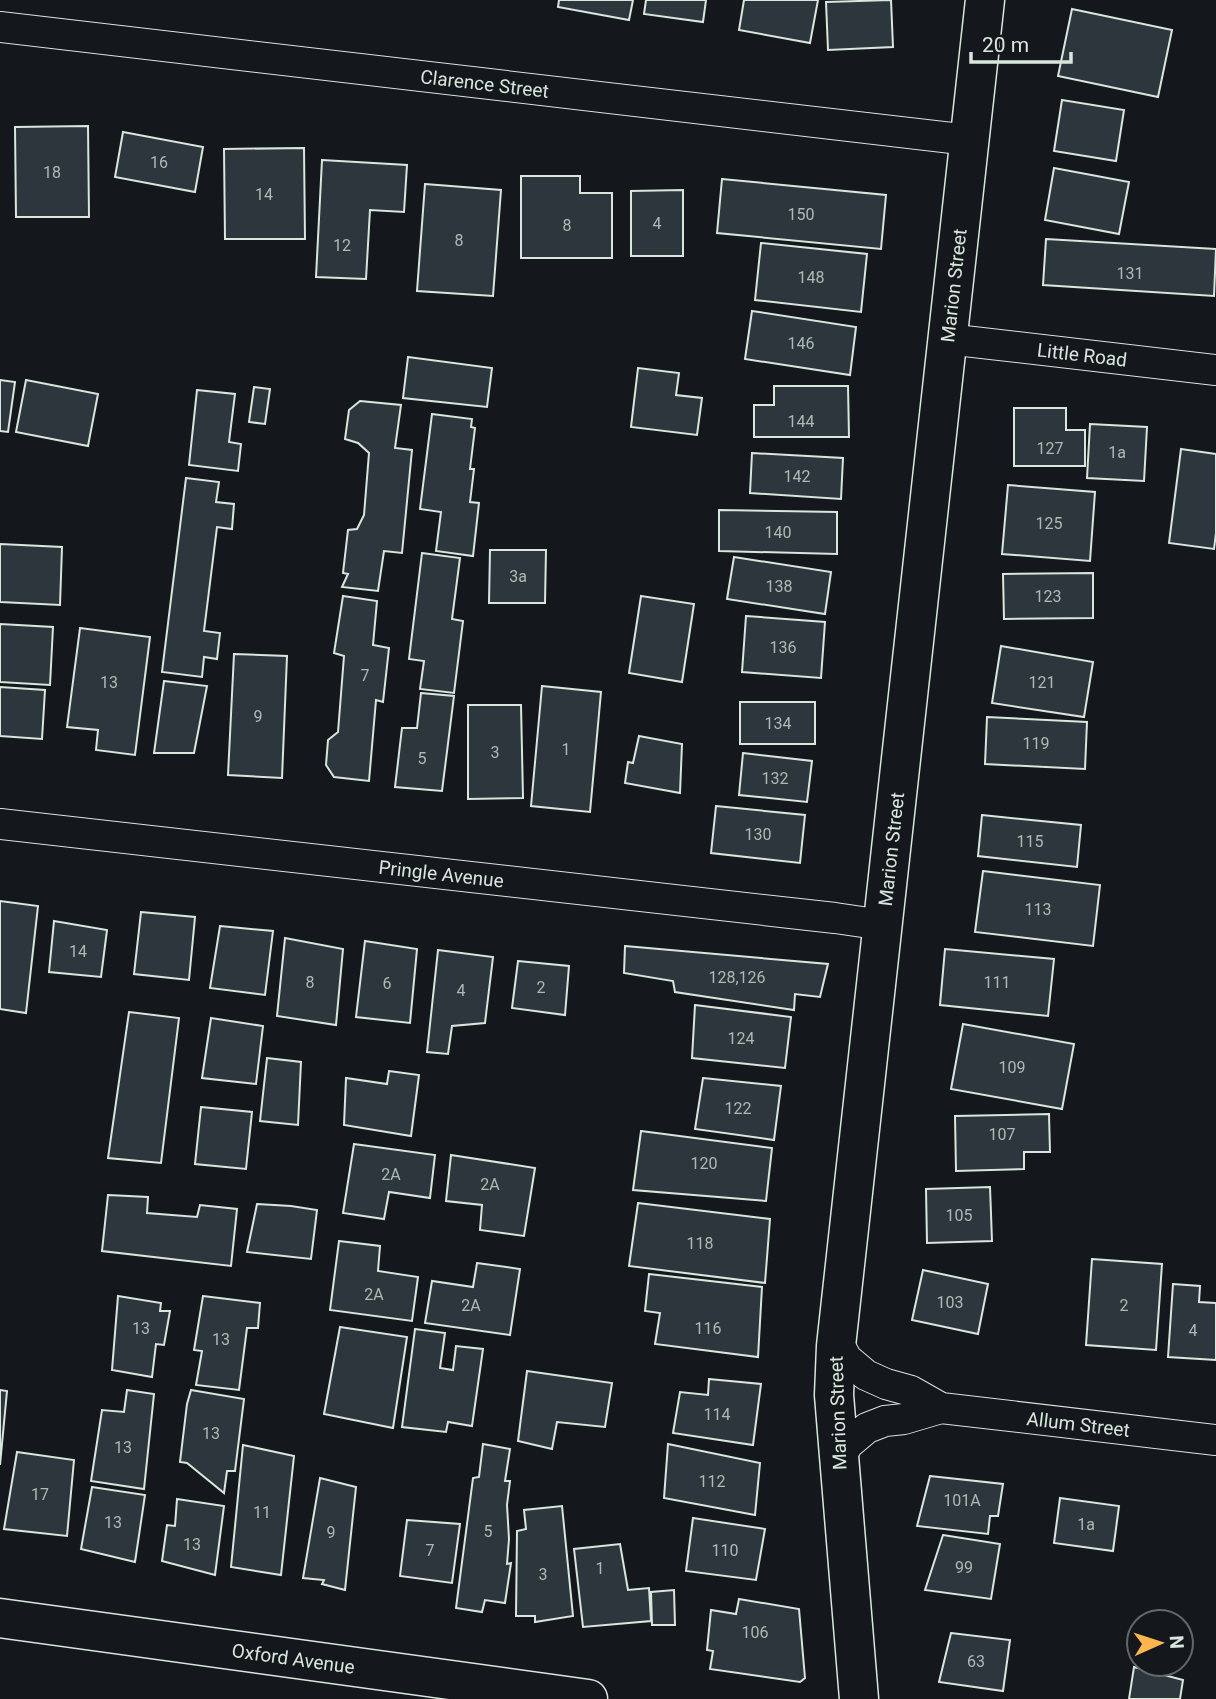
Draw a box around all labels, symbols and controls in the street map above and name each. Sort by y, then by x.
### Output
scale bar [971,21,1071,65]
text: 20 m [982,33,1029,57]
street label: Clarence Street [419,65,550,102]
house number: 16 [150,153,168,172]
house number: 18 [43,163,61,182]
house number: 14 [255,185,273,204]
house number: 150 [788,205,814,224]
house number: 4 [653,214,662,233]
house number: 8 [563,216,572,235]
street label: Marion Street [936,228,971,344]
house number: 8 [455,231,464,250]
house number: 12 [333,236,351,255]
house number: 131 [1117,264,1143,283]
house number: 148 [798,268,824,287]
house number: 146 [788,334,814,353]
street label: Little Road [1036,338,1128,371]
house number: 144 [788,412,814,431]
house number: 127 [1037,439,1063,458]
house number: 1a [1108,443,1126,462]
house number: 142 [784,467,810,486]
house number: 125 [1036,514,1062,533]
house number: 140 [765,523,791,542]
house number: 3a [509,567,527,586]
house number: 138 [766,577,792,596]
house number: 123 [1035,587,1061,606]
house number: 136 [770,638,796,657]
house number: 7 [361,666,370,685]
house number: 13 [100,673,118,692]
house number: 121 [1029,673,1055,692]
house number: 9 [254,707,263,726]
house number: 134 [765,714,791,733]
house number: 119 [1023,734,1049,753]
house number: 1 [562,740,571,759]
house number: 3 [491,743,500,762]
house number: 5 [418,749,427,768]
house number: 132 [762,769,788,788]
street label: Marion Street [873,791,909,907]
house number: 130 [745,825,771,844]
house number: 115 [1017,832,1043,851]
street label: Pringle Avenue [377,855,505,892]
house number: 113 [1025,900,1051,919]
house number: 14 [69,942,87,961]
house number: 128,126 [708,968,766,987]
house number: 8 [306,973,315,992]
house number: 111 [984,973,1010,992]
house number: 6 [383,974,392,993]
house number: 2 [537,978,546,997]
house number: 4 [457,981,466,1000]
house number: 124 [728,1029,754,1048]
house number: 109 [999,1058,1025,1077]
house number: 122 [725,1099,751,1118]
house number: 107 [989,1125,1015,1144]
house number: 120 [691,1154,717,1173]
house number: 2A [381,1165,401,1184]
house number: 2A [480,1175,500,1194]
house number: 105 [946,1206,972,1225]
house number: 118 [687,1234,713,1253]
house number: 2A [364,1285,384,1304]
house number: 103 [937,1293,963,1312]
house number: 2A [461,1296,481,1315]
house number: 2 [1120,1296,1129,1315]
house number: 13 [132,1319,150,1338]
house number: 116 [695,1319,721,1338]
house number: 4 [1189,1321,1198,1340]
house number: 13 [212,1330,230,1349]
street label: Marion Street [825,1356,851,1470]
house number: 114 [704,1405,730,1424]
street label: Allum Street [1025,1407,1131,1441]
house number: 13 [202,1424,220,1443]
house number: 13 [114,1438,132,1457]
house number: 112 [699,1472,725,1491]
house number: 17 [31,1485,49,1504]
house number: 101A [943,1491,981,1510]
house number: 11 [253,1503,271,1522]
house number: 13 [104,1513,122,1532]
house number: 1a [1077,1515,1095,1534]
house number: 5 [484,1522,493,1541]
house number: 9 [327,1523,336,1542]
house number: 13 [183,1535,201,1554]
house number: 7 [426,1541,435,1560]
house number: 110 [712,1541,738,1560]
house number: 99 [955,1558,973,1577]
house number: 1 [596,1559,605,1578]
house number: 3 [539,1565,548,1584]
north arrow [1125,1608,1195,1678]
house number: 106 [742,1623,768,1642]
text: N [1165,1635,1188,1649]
street label: Oxford Avenue [230,1639,356,1678]
house number: 63 [967,1652,985,1671]

